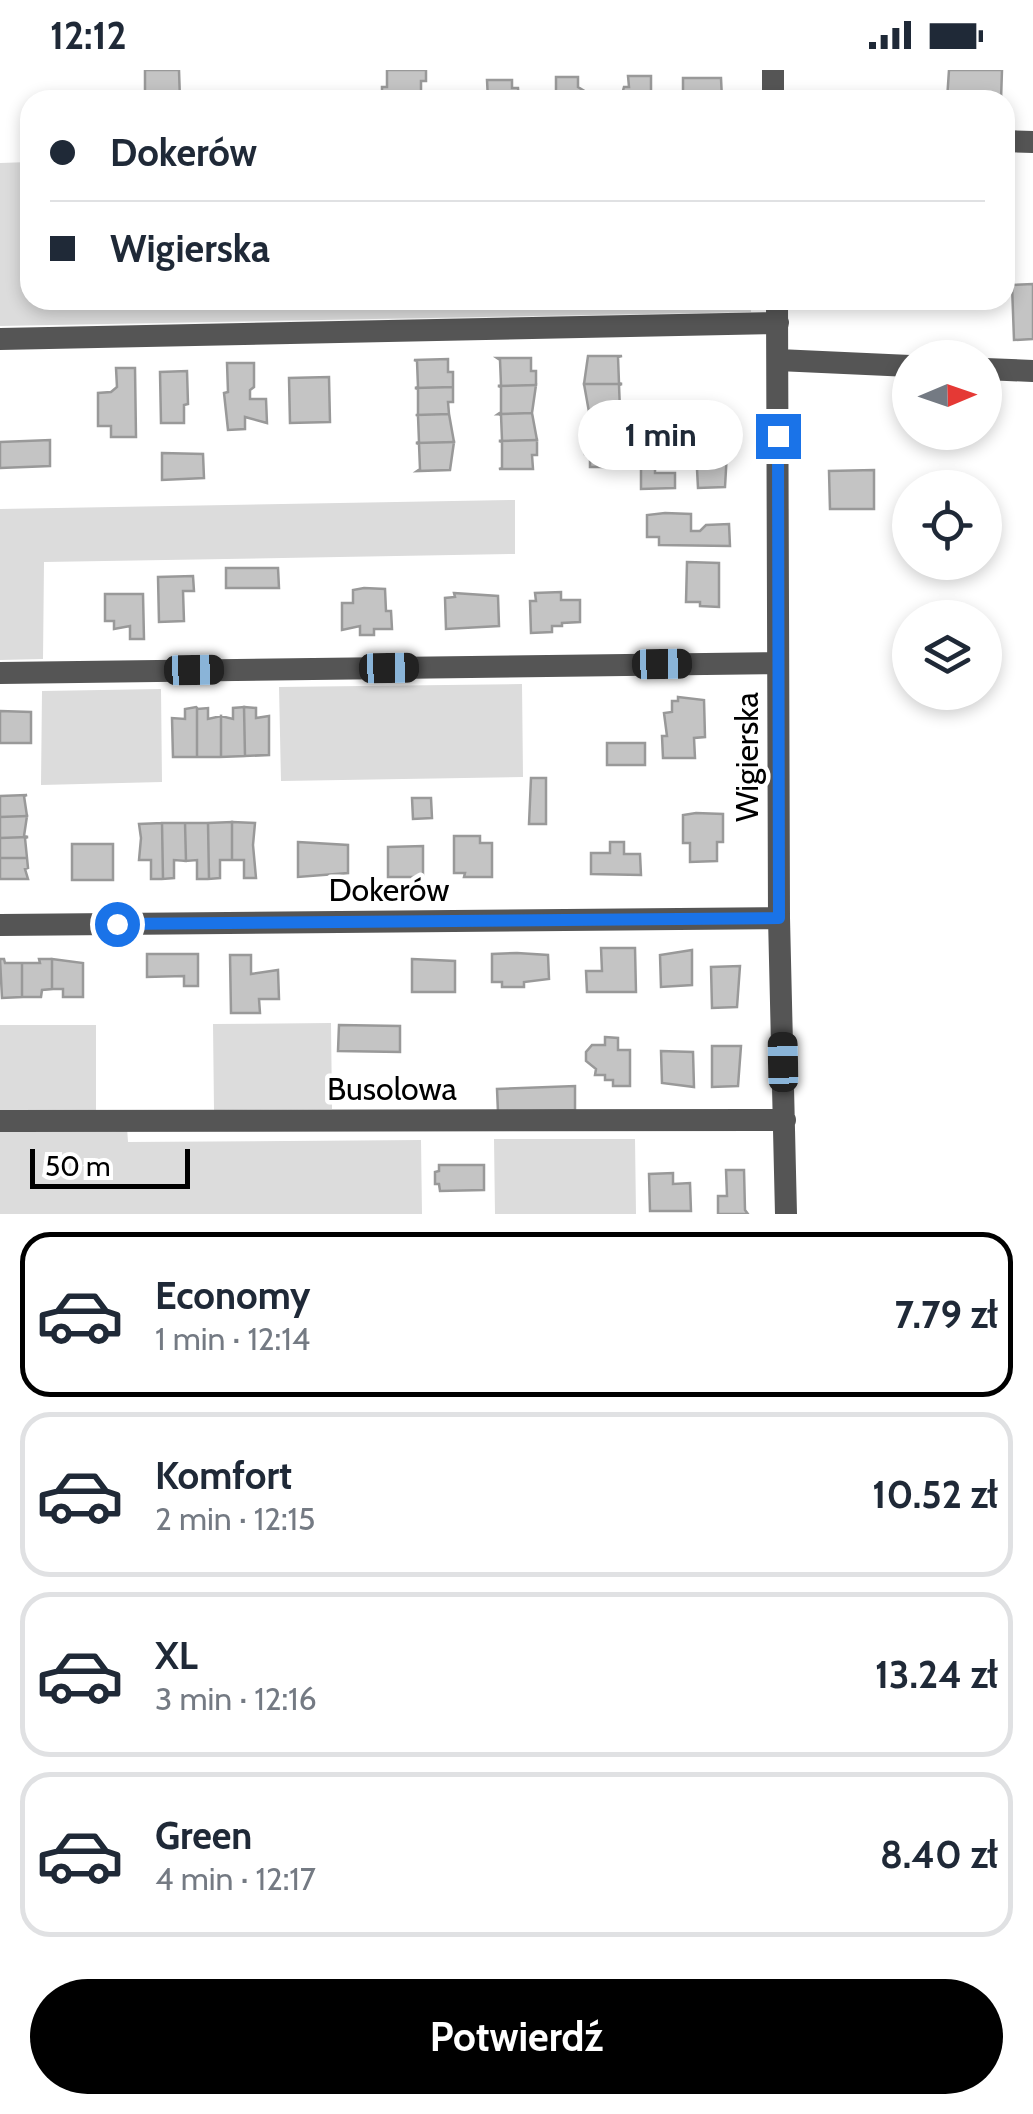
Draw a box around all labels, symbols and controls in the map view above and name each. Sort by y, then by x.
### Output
text: 12:12 [50,12,127,59]
text: Dokerów [110,129,257,176]
text: Wigierska [110,225,270,272]
north arrow [892,340,1002,450]
map controls [892,340,1002,710]
callout: 1 min [578,401,743,471]
route end [756,414,801,459]
text: 1 min [624,415,697,454]
button: locate [892,470,1002,580]
button: layers [892,600,1002,710]
car [632,648,692,680]
car [359,652,419,684]
car [164,654,224,686]
street label: Wigierska [727,692,766,822]
street label: Dokerów [328,870,450,909]
route start [95,902,140,947]
car [767,1032,799,1092]
street label: Busolowa [327,1069,458,1108]
scale bar [30,1144,190,1188]
text: 50 m [45,1149,111,1183]
icon: car [35,1270,125,1360]
text: Economy [155,1272,310,1319]
text: 7.79 zł [895,1291,998,1338]
text: 1 min · 12:14 [155,1319,310,1358]
icon: car [35,1450,125,1540]
text: Komfort [155,1452,292,1499]
text: 10.52 zł [872,1471,998,1518]
text: 2 min · 12:15 [155,1499,315,1538]
icon: car [35,1630,125,1720]
text: XL [155,1632,198,1679]
text: 13.24 zł [875,1651,998,1698]
text: 3 min · 12:16 [155,1679,317,1718]
icon: car [35,1810,125,1900]
text: Green [155,1812,252,1859]
text: 8.40 zł [880,1831,998,1878]
text: 4 min · 12:17 [155,1859,316,1898]
button: Potwierdź [30,1979,1003,2094]

